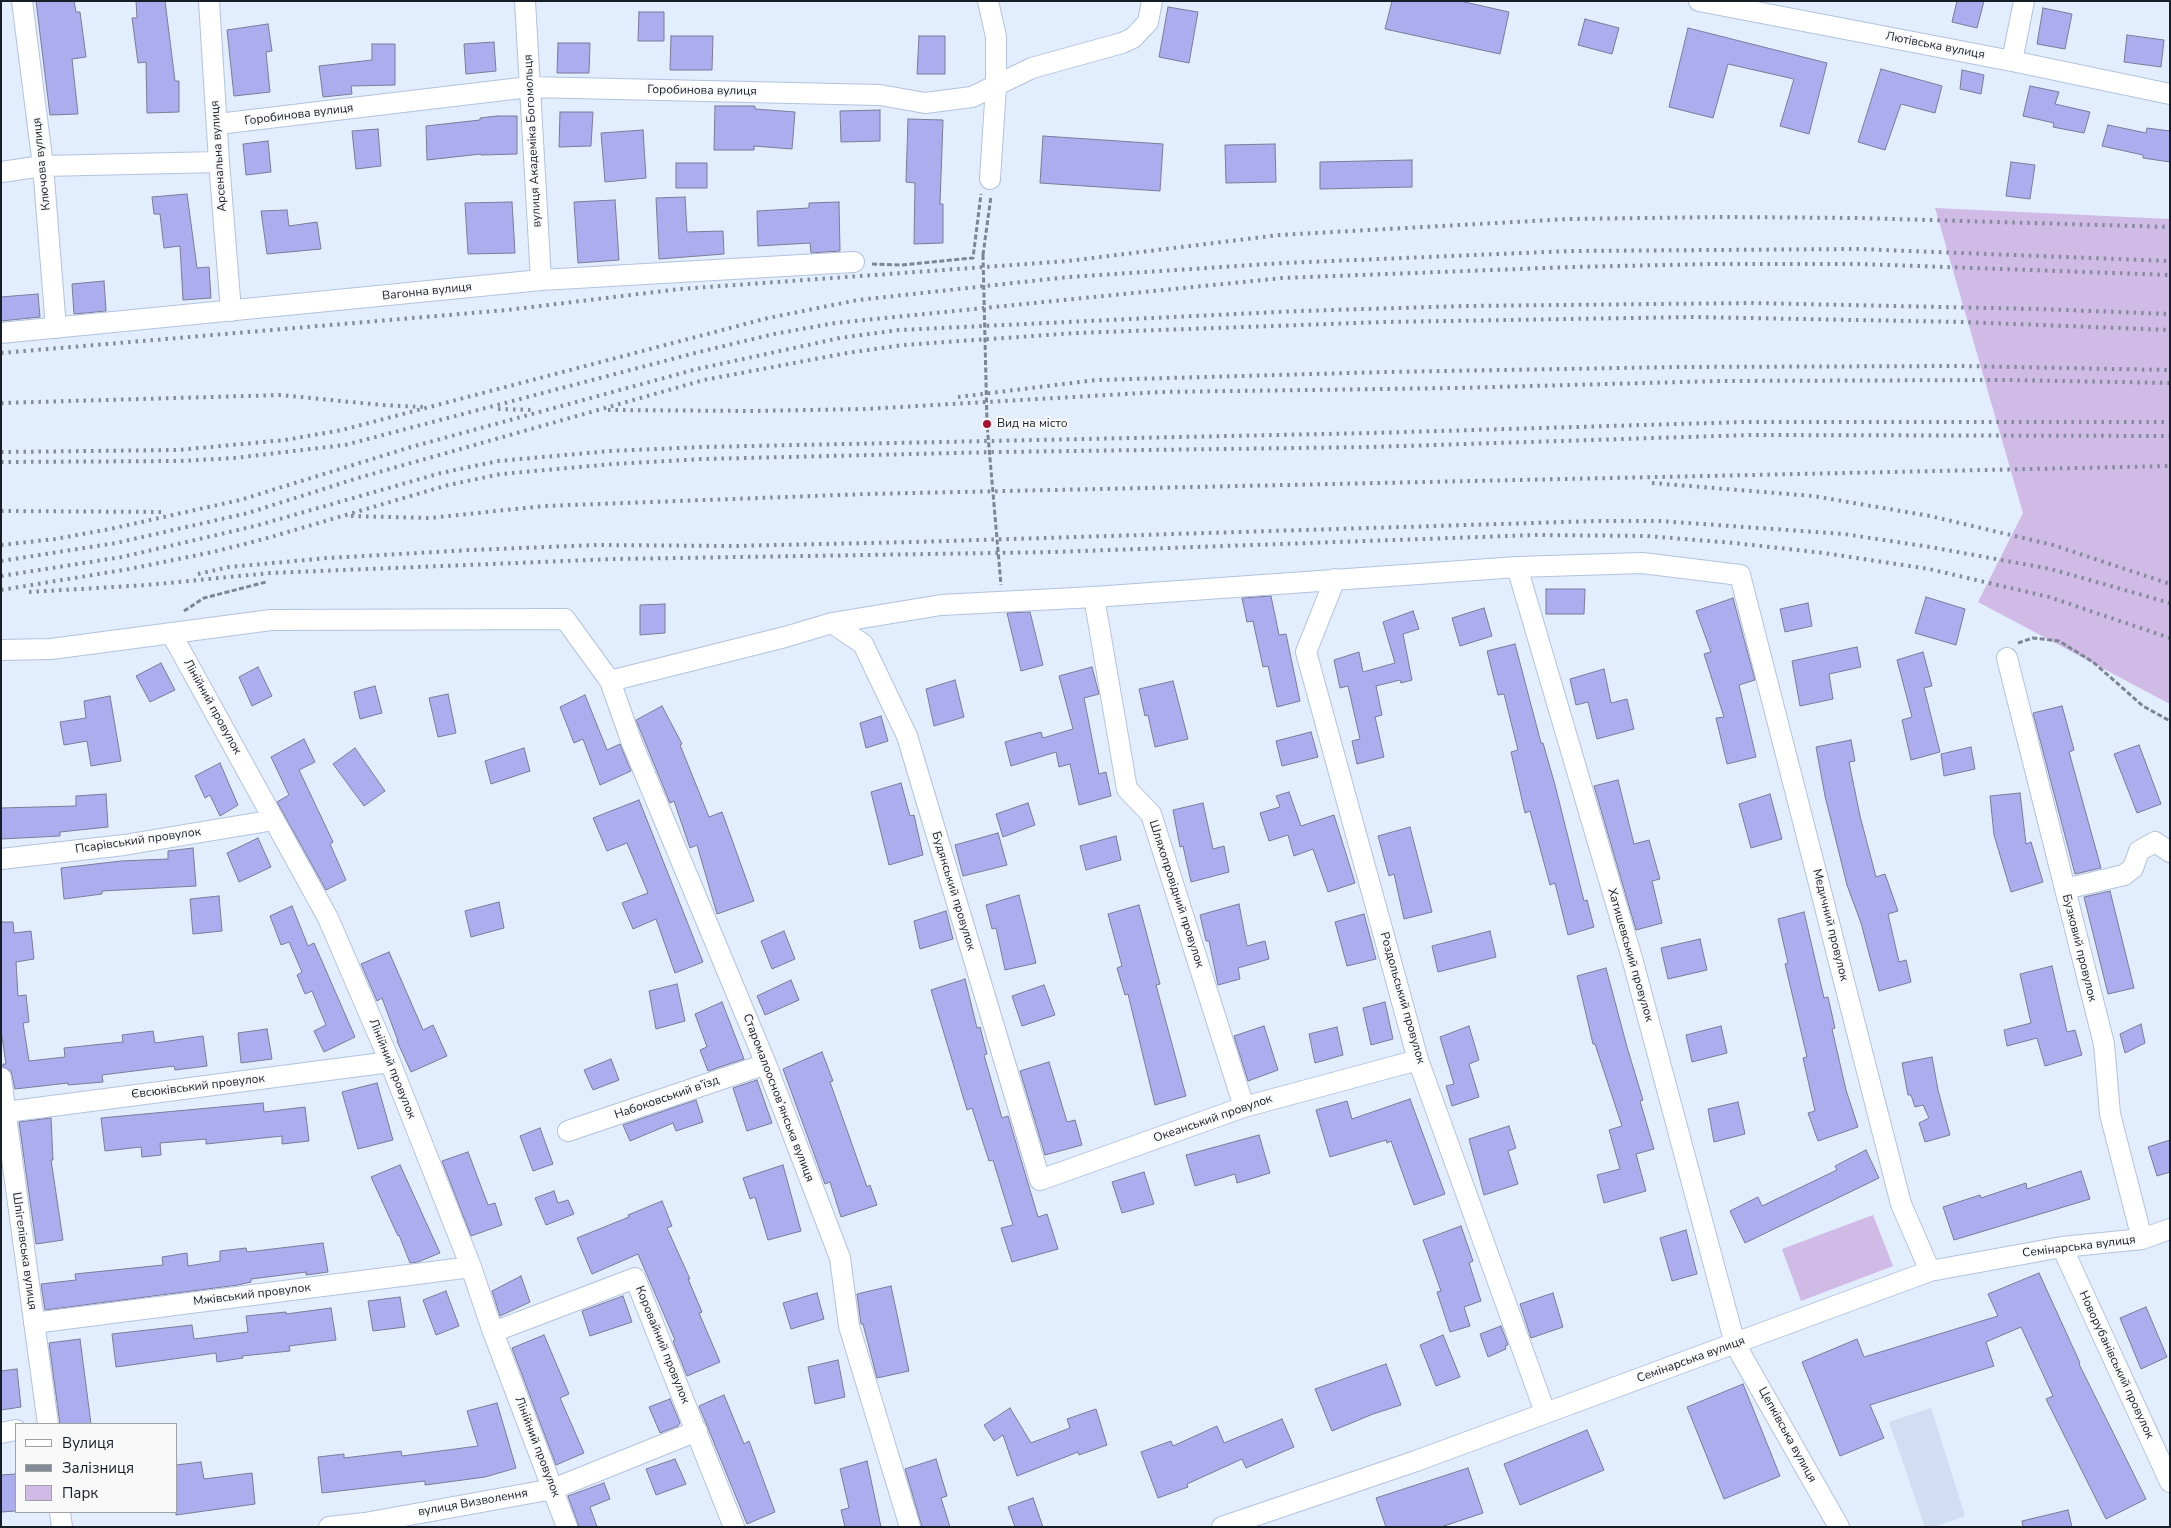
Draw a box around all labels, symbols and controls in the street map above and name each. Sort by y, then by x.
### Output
street label: Лютівська вулиця [1884,29,1986,63]
street label: вулиця Академіка Богомольця [521,54,545,228]
street label: Горобинова вулиця [647,83,757,99]
street label: Арсенальна вулиця [208,100,230,212]
street label: Горобинова вулиця [244,101,354,129]
street label: Ключова вулиця [30,117,54,211]
street label: Вагонна вулиця [381,280,473,304]
place label: Вид на місто [997,417,1067,431]
marker: Вид на місто [981,418,993,430]
street label: Лінійний провулок [180,657,244,757]
street label: Шляхопровідний провулок [1145,818,1207,970]
street label: Псарівський провулок [74,825,202,857]
street label: Будянський провулок [928,830,978,952]
street label: Медичний провулок [1809,867,1851,983]
street label: Хатишевський провулок [1604,887,1656,1023]
street label: Бузковий провулок [2059,893,2099,1003]
street label: Роздольський провулок [1376,930,1428,1066]
street label: Старомалооснов’янська вулиця [739,1012,817,1184]
street label: Лінійний провулок [365,1017,419,1121]
street label: Євсюківський провулок [130,1072,266,1102]
street label: Набоковський в’їзд [613,1073,721,1123]
street label: Океанський провулок [1152,1092,1274,1146]
street label: Шпігелівська вулиця [9,1191,39,1311]
street label: Семінарська вулиця [2022,1233,2136,1261]
street label: Мжівський провулок [193,1281,311,1309]
street label: Коровайний провулок [632,1284,692,1406]
street label: Новорубанівський провулок [2075,1289,2157,1441]
street label: Семінарська вулиця [1635,1334,1747,1386]
street label: Цепківська вулиця [1755,1385,1819,1485]
street label: Лінійний провулок [511,1395,563,1499]
legend [15,1423,178,1513]
text: Вулиця [62,1433,114,1453]
text: Залізниця [62,1458,134,1478]
text: Парк [62,1483,98,1503]
street label: вулиця Визволення [417,1486,529,1520]

